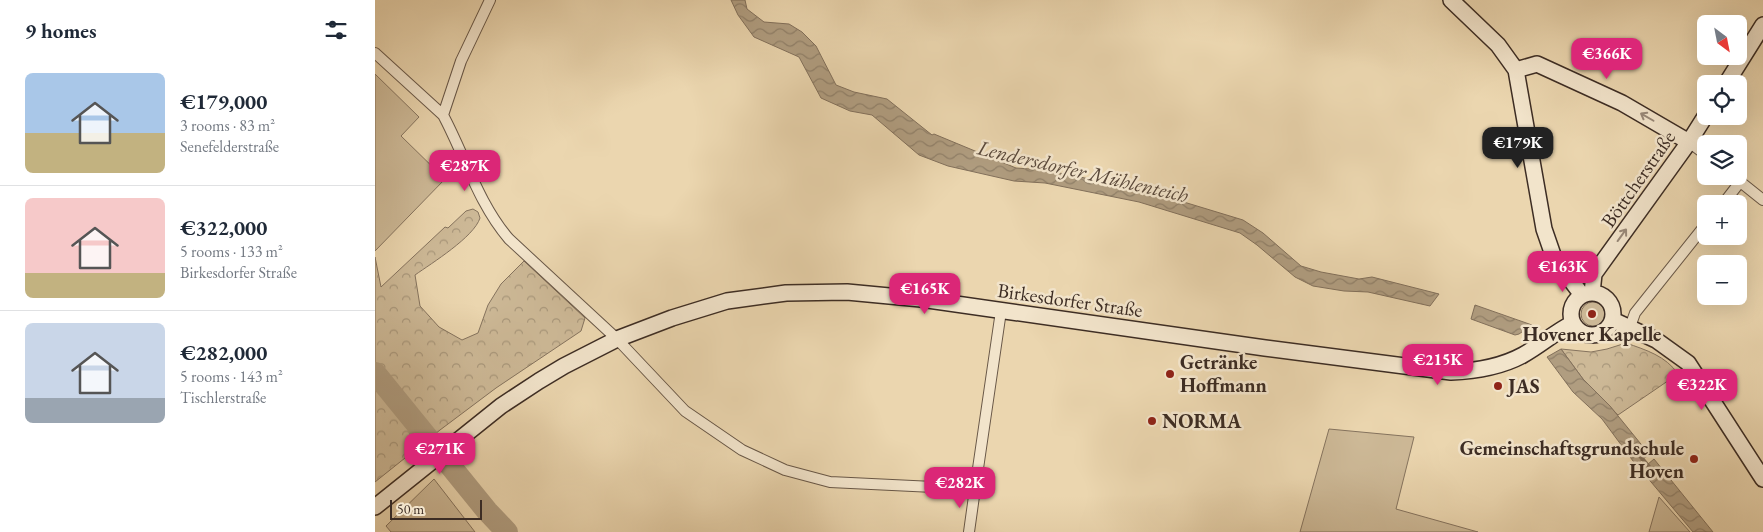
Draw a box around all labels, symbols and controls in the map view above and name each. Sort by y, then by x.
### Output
north arrow [1697,15,1747,65]
map controls [1697,15,1747,305]
icon: filters [322,16,350,44]
text: 9 homes [25,17,97,44]
pin: €366K [1572,38,1642,80]
text: €366K [1582,43,1632,64]
button: locate [1697,75,1747,125]
text: €179,000 [180,88,267,115]
icon: home [65,93,125,153]
one-way arrow [1640,112,1654,122]
text: 3 rooms · 83 m² [180,115,275,136]
street label: Böttcherstraße [1595,125,1681,232]
pin: €179K [1483,126,1553,169]
text: €179K [1493,132,1543,153]
water label: Lendersdorfer Mühlenteich [974,133,1191,208]
button: layers [1697,135,1747,185]
text: Senefelderstraße [180,136,279,157]
pin: €287K [430,150,500,192]
text: €287K [440,155,490,176]
button: + [1697,195,1747,245]
text: €322,000 [180,214,267,241]
icon: home [65,218,125,278]
one-way arrow [1617,229,1628,242]
text: 5 rooms · 133 m² [180,241,283,262]
pin: €163K [1528,250,1598,293]
button: − [1697,255,1747,305]
text: €163K [1538,256,1588,277]
text: Birkesdorfer Straße [180,262,297,283]
pin: €165K [890,272,960,315]
street label: Birkesdorfer Straße [996,277,1144,323]
text: €165K [900,278,950,299]
marker: Hovener Kapelle [1586,308,1598,320]
place label: Hovener Kapelle [1523,321,1661,347]
text: €282,000 [180,339,267,366]
icon: home [65,343,125,403]
pin: €215K [1403,344,1473,386]
place label: Getränke Hoffmann [1180,349,1267,398]
text: €215K [1413,349,1463,370]
text: 5 rooms · 143 m² [180,366,283,387]
marker: Getränke Hoffmann [1164,368,1176,380]
pin: €322K [1667,368,1737,411]
place label: JAS [1506,373,1540,399]
text: €322K [1677,374,1727,395]
marker: JAS [1492,380,1504,392]
text: Tischlerstraße [180,387,266,408]
place label: NORMA [1162,408,1242,434]
marker: NORMA [1146,415,1158,427]
pin: €271K [405,432,475,475]
place label: Gemeinschaftsgrundschule Hoven [1460,435,1684,484]
text: €271K [415,438,465,459]
marker: Gemeinschaftsgrundschule Hoven [1688,453,1700,465]
pin: €282K [925,466,995,509]
text: €282K [935,472,985,493]
scale bar [390,497,483,520]
text: 50 m [397,500,424,518]

